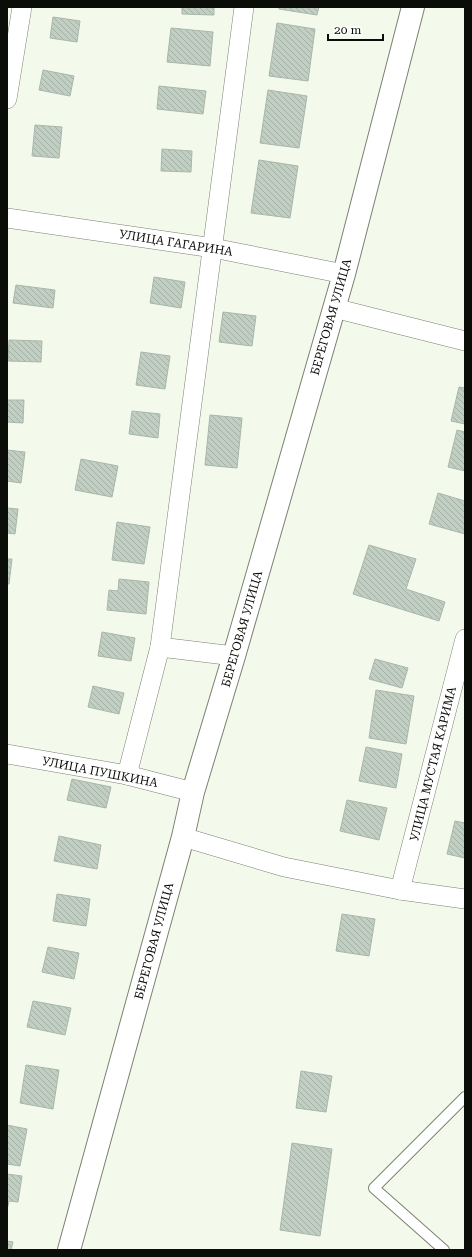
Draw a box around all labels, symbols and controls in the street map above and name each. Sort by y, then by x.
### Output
scale bar [328,16,383,42]
text: 20 m [334,23,361,37]
street label: УЛИЦА ГАГАРИНА [118,227,234,259]
street label: БЕРЕГОВАЯ УЛИЦА [308,257,354,377]
street label: БЕРЕГОВАЯ УЛИЦА [219,569,265,689]
street label: УЛИЦА МУСТАЯ КАРИМА [407,685,459,843]
street label: УЛИЦА ПУШКИНА [41,754,160,790]
street label: БЕРЕГОВАЯ УЛИЦА [132,880,176,1001]

